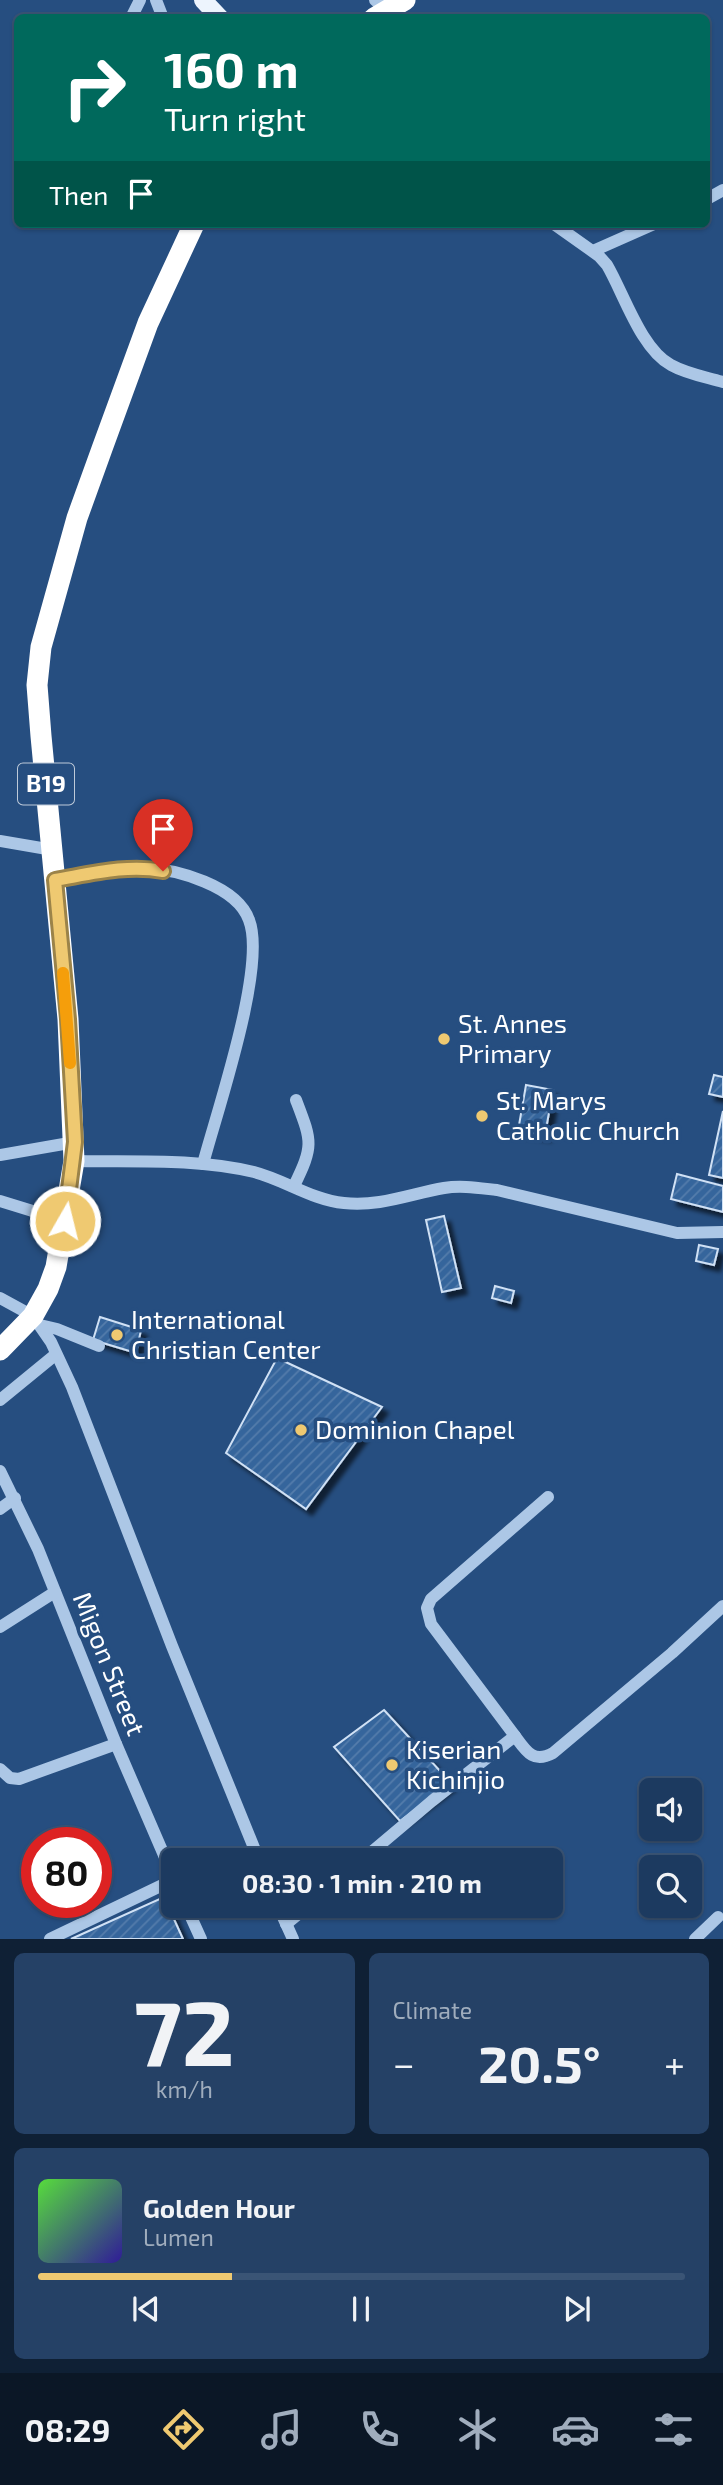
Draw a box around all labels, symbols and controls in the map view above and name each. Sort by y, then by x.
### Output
text: 160 m [164,39,299,98]
icon: right [49,42,140,133]
text: Turn right [164,99,306,137]
icon: arrive [122,175,160,213]
text: Then [49,179,108,210]
road number: B19 [18,764,74,804]
pin [133,799,193,871]
icon: arrive [144,810,182,848]
place label: St. Annes Primary [458,1007,567,1068]
marker: St. Annes Primary [436,1031,452,1047]
place label: St. Marys Catholic Church [496,1084,680,1145]
marker: St. Marys Catholic Church [474,1108,490,1124]
position arrow [28,1184,102,1258]
place label: International Christian Center [131,1303,321,1364]
marker: International Christian Center [109,1327,125,1343]
place label: Dominion Chapel [315,1413,515,1444]
marker: Dominion Chapel [293,1422,309,1438]
street label: Migon Street [68,1587,153,1740]
place label: Kiserian Kichinjio [406,1733,505,1794]
marker: Kiserian Kichinjio [384,1757,400,1773]
map controls [639,1778,702,1918]
button: sound [639,1778,702,1841]
speed limit sign: 80 [21,1827,112,1918]
button: search [639,1855,702,1918]
text: 08:30 · 1 min · 210 m [242,1867,482,1898]
text: 72 [134,1975,235,2084]
text: Climate [393,1996,472,2024]
text: 20.5° [478,2031,601,2093]
text: − [393,2040,415,2086]
text: + [664,2040,685,2086]
text: km/h [156,2075,213,2103]
text: Golden Hour [143,2192,295,2223]
text: Lumen [143,2223,214,2251]
icon: previous [127,2290,165,2328]
icon: pause [342,2290,380,2328]
icon: next [558,2290,596,2328]
icon: directions [159,2405,208,2454]
icon: music [257,2405,306,2454]
icon: phone [355,2405,404,2454]
icon: climate [453,2405,502,2454]
icon: car [551,2405,600,2454]
icon: filters [649,2405,698,2454]
text: 08:29 [25,2410,110,2448]

